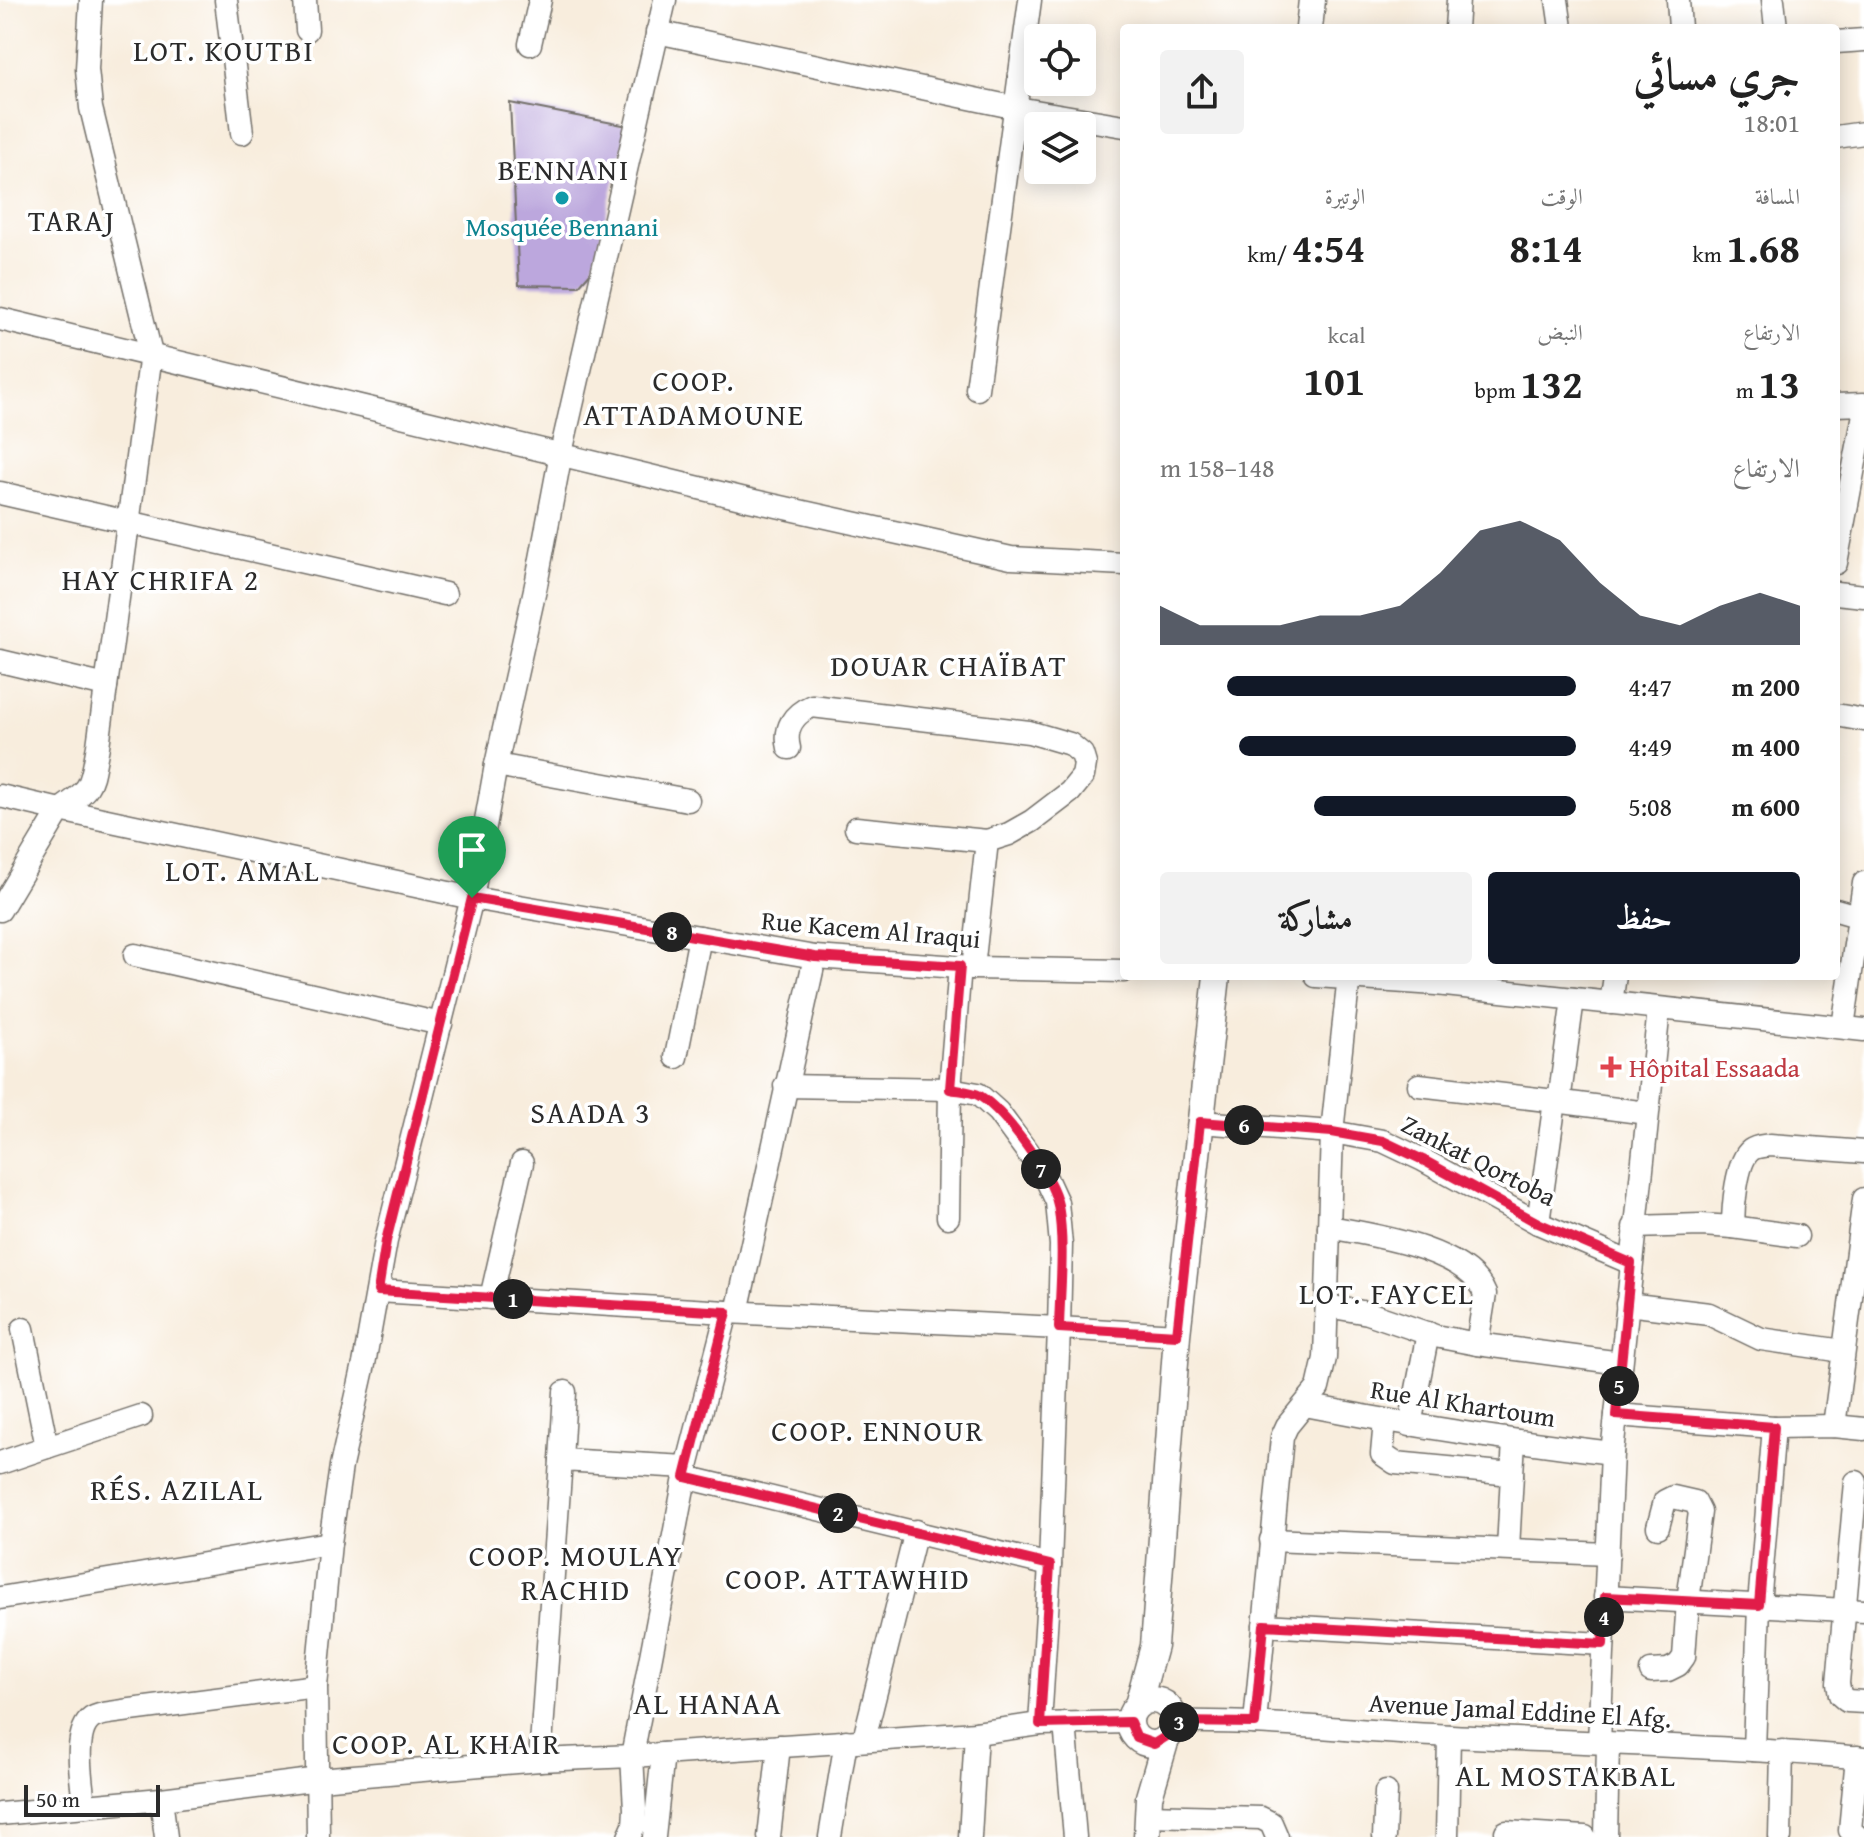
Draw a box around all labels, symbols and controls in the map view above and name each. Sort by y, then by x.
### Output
map controls [1024,24,1096,184]
button: locate [1024,24,1096,96]
district label: LOT. KOUTBI [133,28,315,72]
text: جري مسائي [1634,41,1800,105]
button: share [1160,50,1244,134]
text: 18:01 [1744,103,1800,142]
button: layers [1024,112,1096,184]
district label: BENNANI [498,147,630,191]
text: الوتيرة [1325,180,1365,212]
text: الوقت [1541,180,1583,212]
text: المسافة [1755,180,1800,212]
marker: Mosquée Bennani [553,189,571,207]
district label: TARAJ [28,198,116,242]
place label: Mosquée Bennani [465,207,659,246]
text: 4:54 [1292,218,1365,277]
text: 8:14 [1509,218,1583,277]
text: 1.68 [1727,218,1800,277]
text: /km [1247,238,1292,270]
text: km [1693,238,1727,270]
text: النبض [1537,316,1583,348]
text: الارتفاع [1743,316,1800,348]
text: kcal [1328,319,1365,351]
text: 101 [1303,351,1365,410]
text: 132 [1521,354,1583,413]
text: 13 [1759,354,1800,413]
district label: COOP. ATTADAMOUNE [583,358,805,436]
text: bpm [1474,374,1521,406]
text: m [1736,374,1759,406]
text: 148–158 m [1160,448,1274,487]
text: الارتفاع [1733,448,1800,487]
district label: HAY CHRIFA 2 [62,557,260,601]
district label: DOUAR CHAÏBAT [831,643,1068,687]
text: 4:47 [1628,667,1672,706]
text: 200 m [1732,667,1800,706]
text: 4:49 [1628,727,1672,766]
text: 400 m [1732,727,1800,766]
text: 5:08 [1628,787,1672,826]
text: 600 m [1732,787,1800,826]
pin [438,816,506,898]
icon: arrive [450,828,494,872]
district label: LOT. AMAL [165,848,321,892]
button: مشاركة [1160,872,1472,964]
button: حفظ [1488,872,1800,964]
street label: Rue Kacem Al Iraqui [760,900,982,958]
pin: 8 [652,912,692,952]
text: 8 [666,916,678,948]
place label: Hôpital Essaada [1629,1048,1801,1087]
marker: Hôpital Essaada [1600,1056,1622,1078]
district label: SAADA 3 [530,1090,652,1134]
street label: Zankat Qortoba [1395,1104,1564,1216]
pin: 6 [1224,1105,1264,1145]
text: 6 [1238,1109,1250,1141]
pin: 7 [1021,1149,1061,1189]
text: 7 [1035,1153,1047,1185]
district label: LOT. FAYCEL [1299,1271,1475,1315]
pin: 1 [493,1279,533,1319]
text: 1 [507,1283,519,1315]
pin: 5 [1599,1366,1639,1406]
street label: Rue Al Khartoum [1368,1369,1558,1437]
text: 5 [1613,1370,1625,1402]
district label: COOP. ENNOUR [771,1408,985,1452]
district label: RÉS. AZILAL [90,1467,264,1511]
pin: 2 [818,1493,858,1533]
text: 2 [832,1497,844,1529]
district label: COOP. MOULAY RACHID [469,1533,683,1611]
district label: COOP. ATTAWHID [725,1556,971,1600]
pin: 4 [1584,1597,1624,1637]
text: 4 [1598,1601,1610,1633]
district label: AL HANAA [633,1681,783,1725]
street label: Avenue Jamal Eddine El Afg. [1368,1683,1672,1737]
pin: 3 [1159,1702,1199,1742]
text: 3 [1173,1706,1185,1738]
district label: COOP. AL KHAIR [332,1721,562,1765]
district label: AL MOSTAKBAL [1455,1753,1677,1797]
scale bar [24,1781,160,1817]
text: 50 m [36,1783,80,1815]

